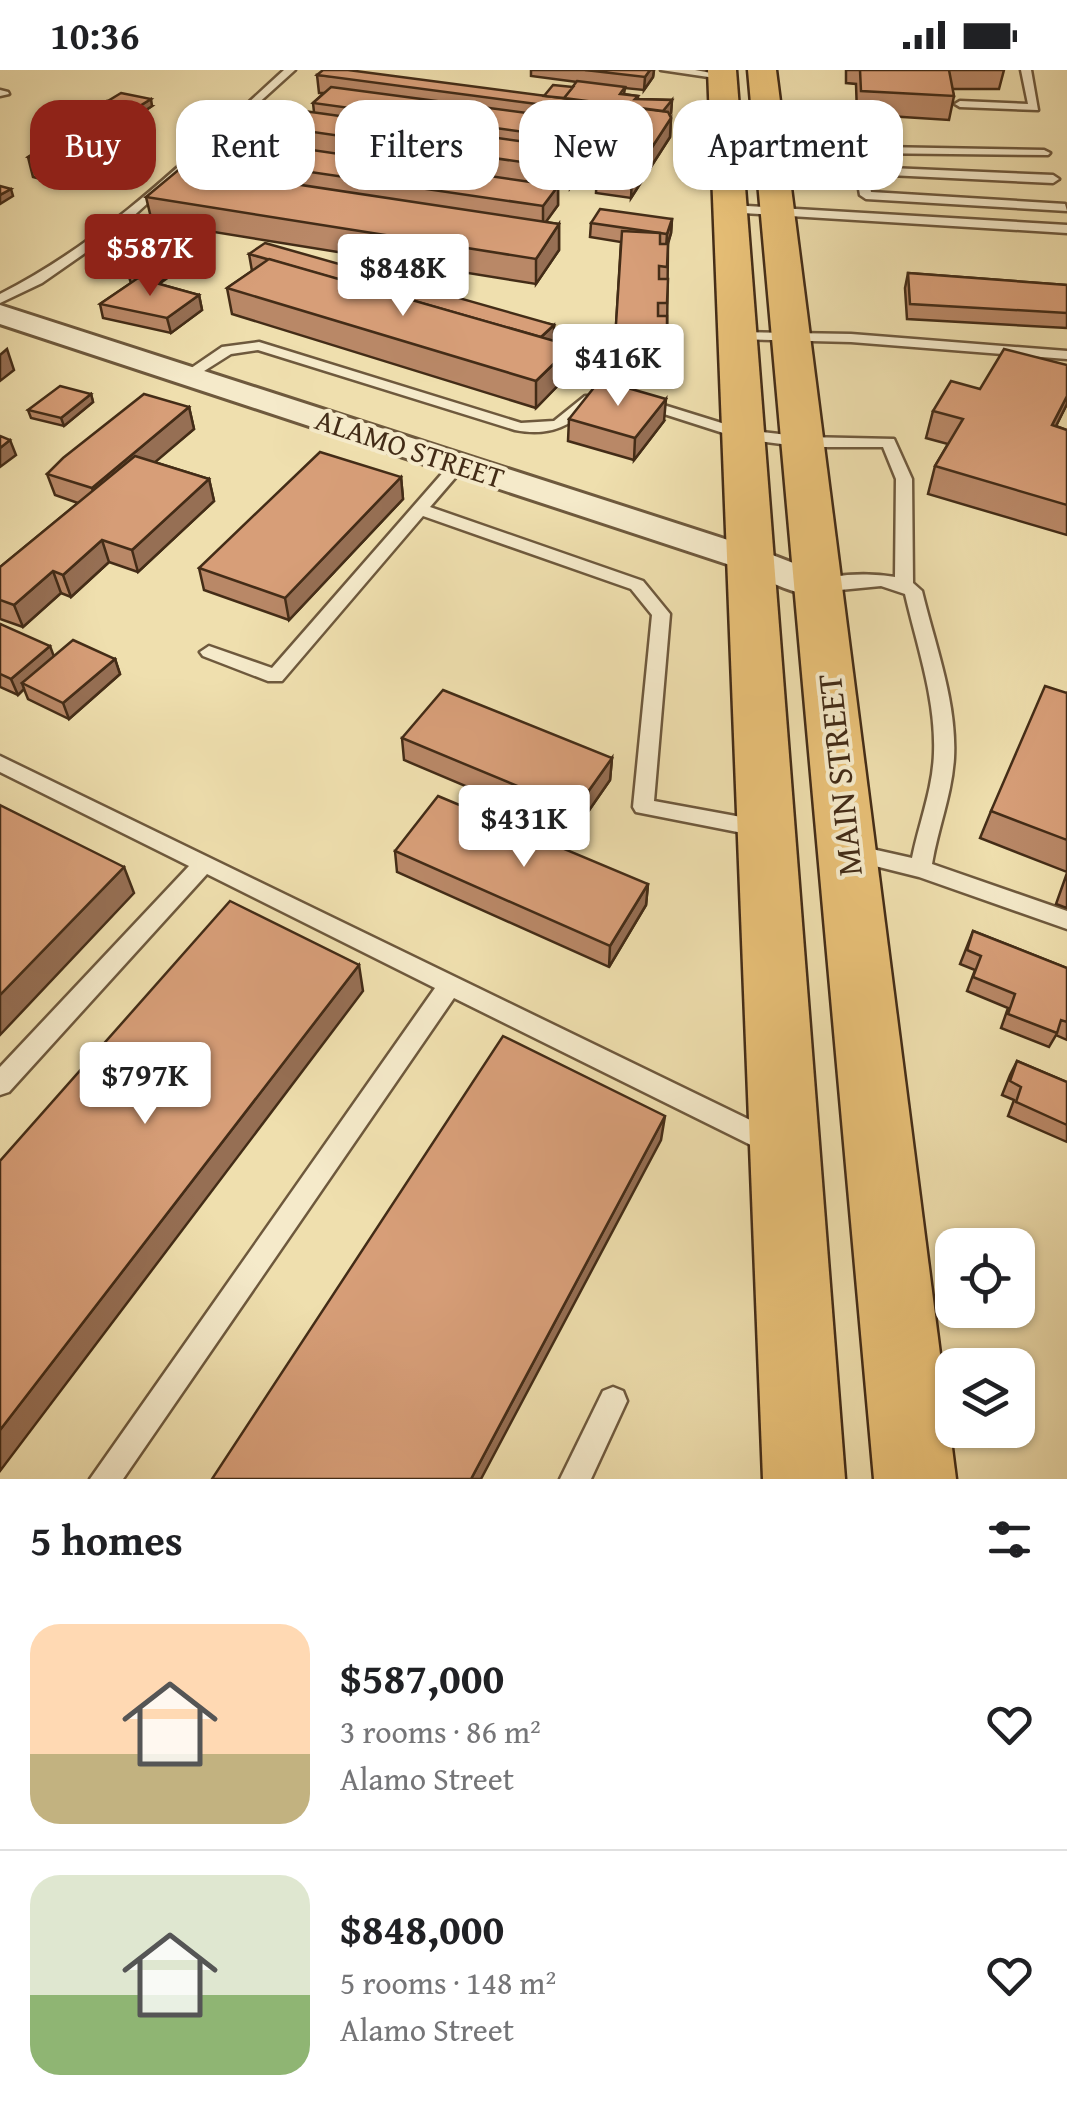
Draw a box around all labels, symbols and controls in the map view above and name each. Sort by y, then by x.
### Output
text: 10:36 [50,7,140,63]
chip: Buy [30,100,156,190]
chip: Rent [176,100,315,190]
chip: Filters [335,100,499,190]
chip: New [519,100,653,190]
chip: Apartment [673,100,903,190]
pin: $587K [80,214,220,299]
text: $587K [107,223,193,270]
pin: $848K [333,234,473,319]
text: $848K [360,243,446,290]
pin: $416K [548,324,688,409]
text: $416K [575,333,661,380]
street label: ALAMO STREET [310,397,510,499]
street label: MAIN STREET [803,671,875,879]
pin: $431K [454,785,594,870]
text: $431K [481,794,567,841]
pin: $797K [75,1042,215,1127]
text: $797K [102,1051,188,1098]
map controls [935,1228,1035,1448]
button: locate [935,1228,1035,1328]
button: layers [935,1348,1035,1448]
text: 5 homes [30,1509,183,1570]
icon: filters [982,1512,1037,1567]
text: $587,000 [340,1647,504,1708]
icon: home [110,1664,230,1784]
icon: heart [982,1697,1037,1752]
text: 3 rooms · 86 m² [340,1708,541,1755]
text: Alamo Street [340,1755,514,1802]
text: $848,000 [340,1898,504,1959]
icon: home [110,1915,230,2035]
icon: heart [982,1948,1037,2003]
text: 5 rooms · 148 m² [340,1959,556,2006]
text: Alamo Street [340,2006,514,2053]

